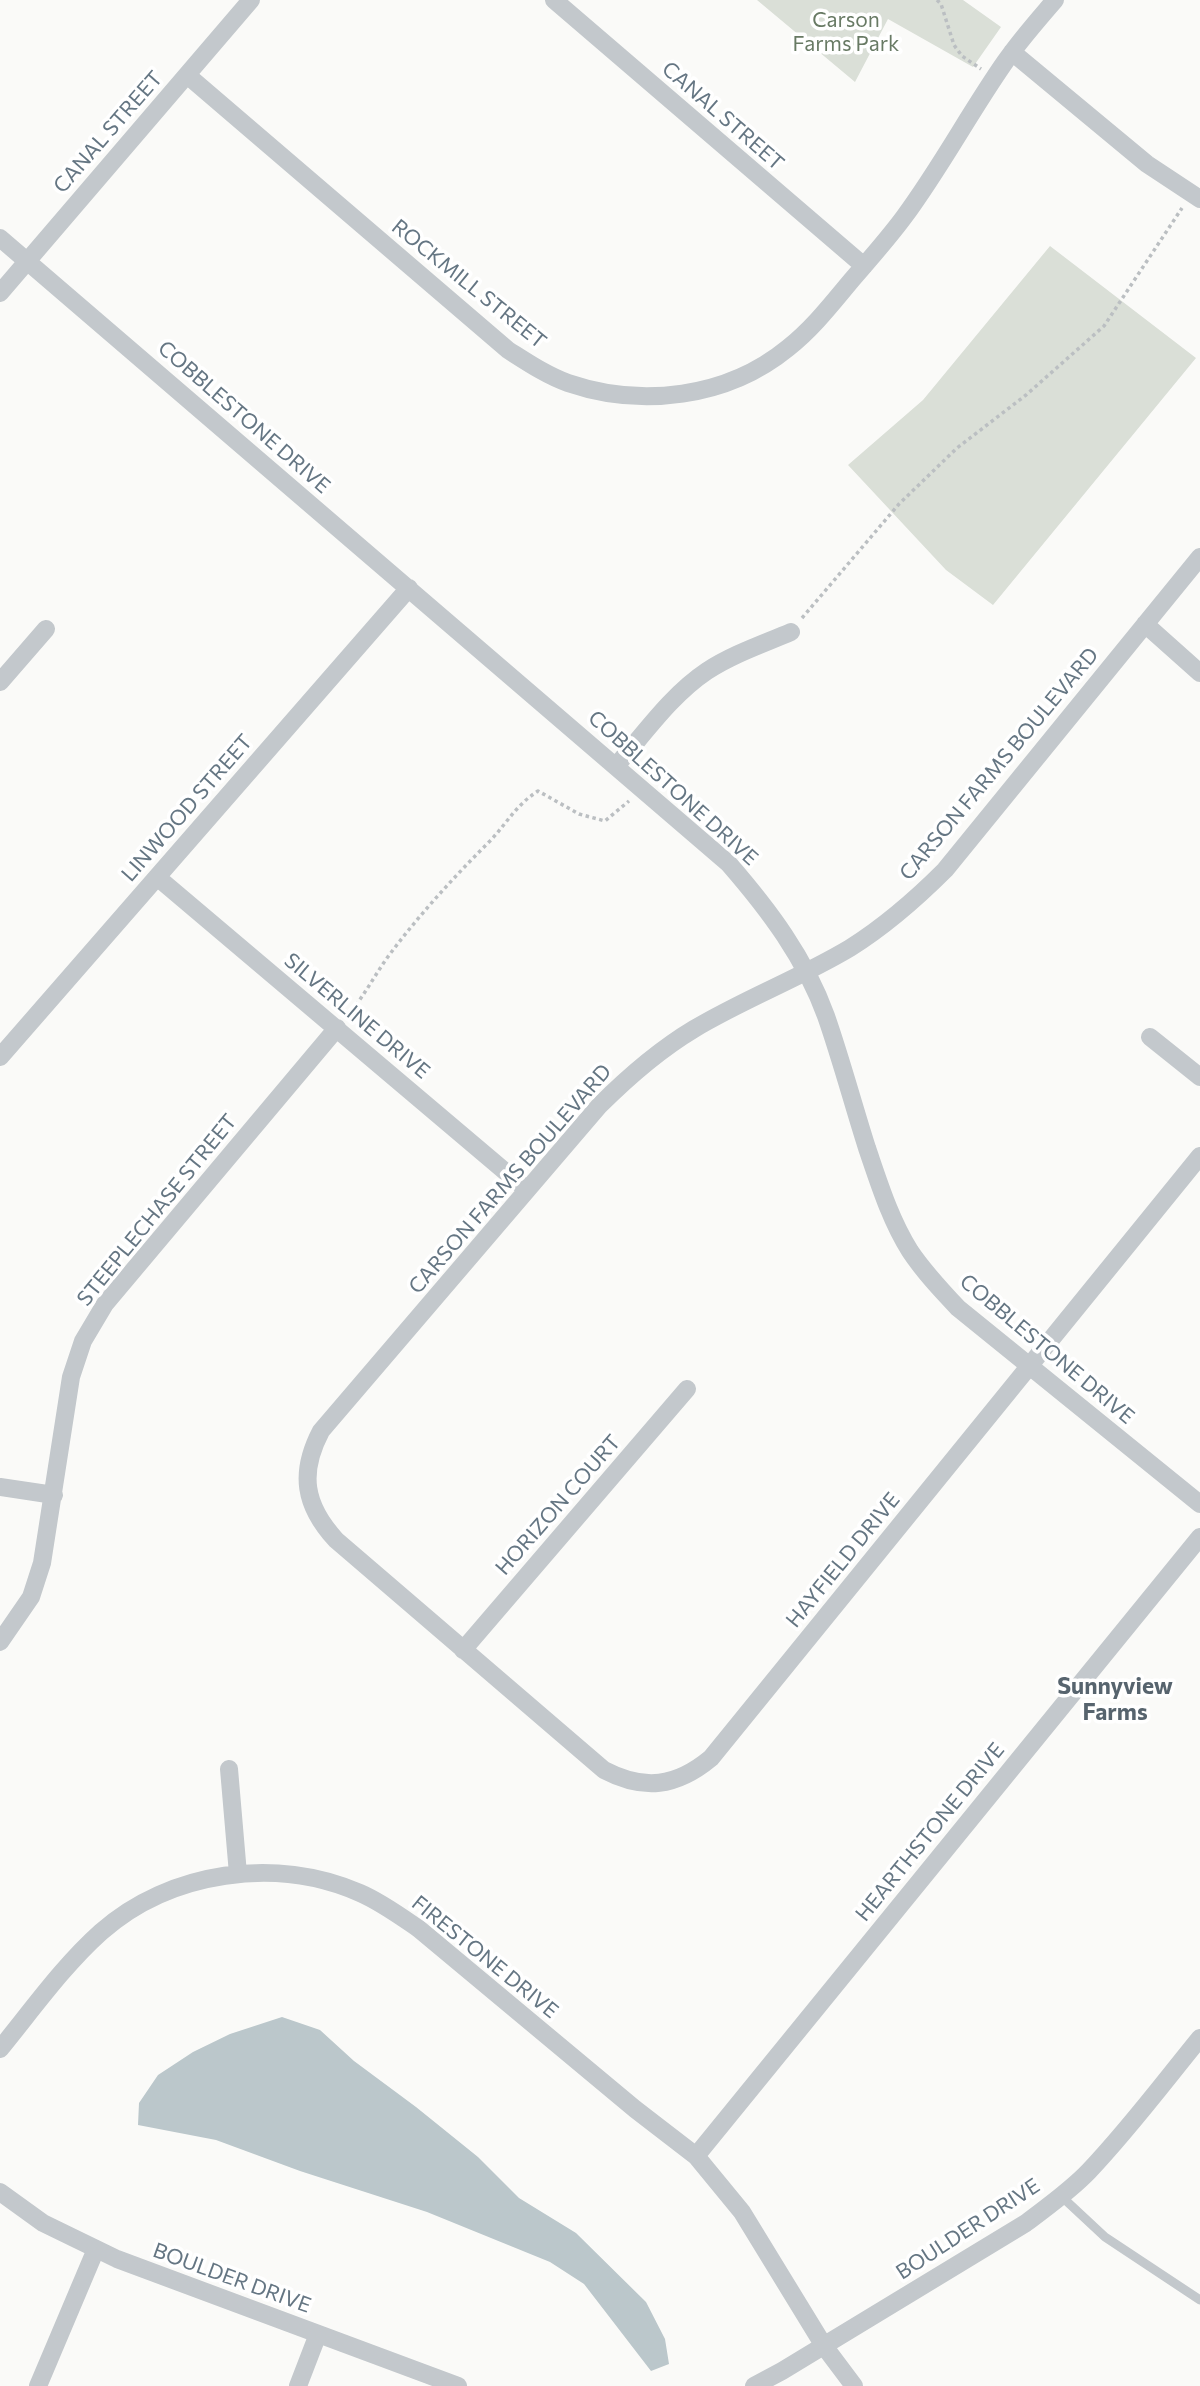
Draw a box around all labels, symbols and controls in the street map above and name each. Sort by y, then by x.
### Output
park label: Carson Farms Park [793,7,899,57]
street label: CANAL STREET [657,56,789,176]
street label: CANAL STREET [48,66,168,198]
street label: ROCKMILL STREET [387,214,551,354]
street label: COBBLESTONE DRIVE [153,335,335,499]
street label: CARSON FARMS BOULEVARD [894,643,1104,885]
street label: COBBLESTONE DRIVE [583,705,763,871]
street label: LINWOOD STREET [116,729,258,887]
street label: SILVERLINE DRIVE [279,948,435,1084]
street label: CARSON FARMS BOULEVARD [403,1059,617,1299]
street label: STEEPLECHASE STREET [72,1109,242,1311]
street label: COBBLESTONE DRIVE [955,1269,1139,1429]
street label: HORIZON COURT [490,1430,626,1580]
street label: HAYFIELD DRIVE [781,1487,905,1633]
district label: Sunnyview Farms [1057,1672,1173,1726]
street label: HEARTHSTONE DRIVE [850,1738,1010,1926]
street label: FIRESTONE DRIVE [407,1890,563,2024]
street label: BOULDER DRIVE [891,2173,1045,2285]
street label: BOULDER DRIVE [150,2238,314,2318]

